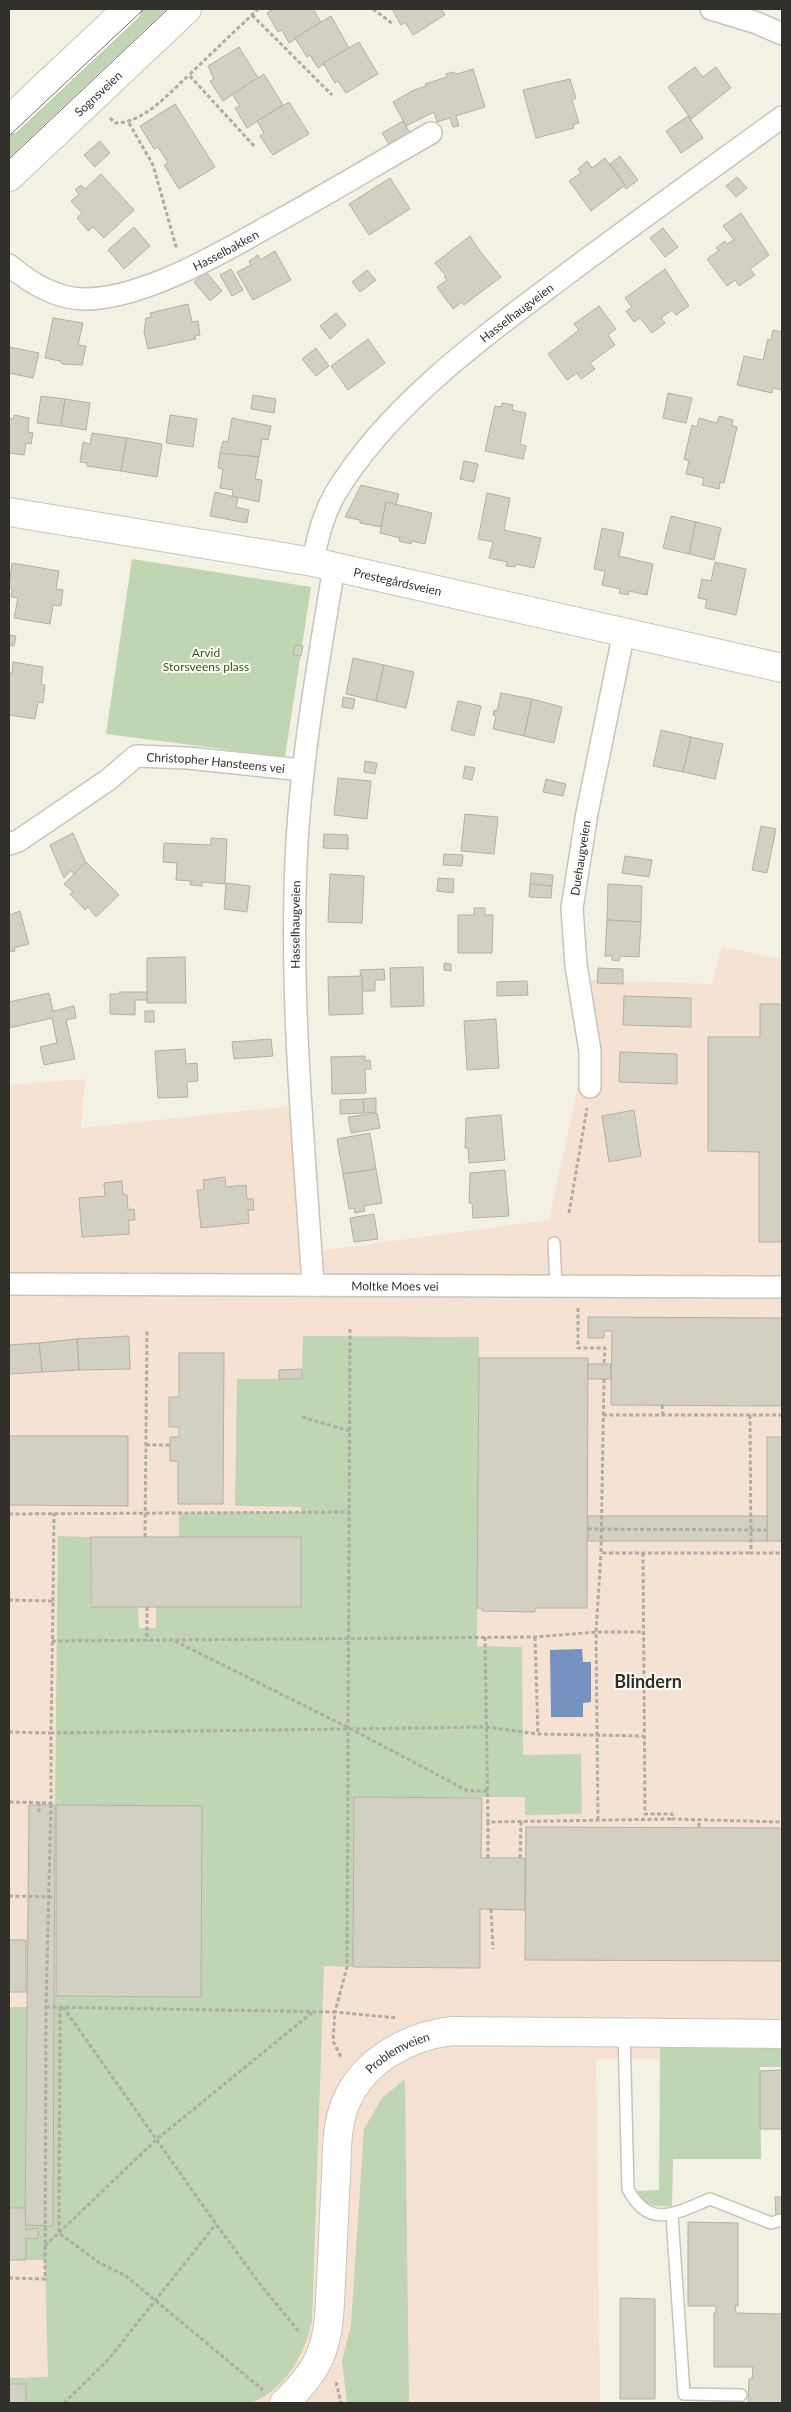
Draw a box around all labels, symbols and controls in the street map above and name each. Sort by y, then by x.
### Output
street label: Sognsveien [71,67,125,119]
street label: Hasselbakken [190,226,261,273]
street label: Hasselhaugveien [477,280,556,345]
street label: Prestegårdsveien [352,564,443,598]
park label: Arvid Storsveens plass [163,645,249,674]
street label: Christopher Hansteens vei [146,749,286,776]
street label: Duehaugveien [567,819,593,897]
street label: Hasselhaugveien [287,880,303,969]
street label: Moltke Moes vei [351,1278,439,1293]
district label: Blindern [614,1670,682,1692]
street label: Problemveien [362,2028,431,2076]

